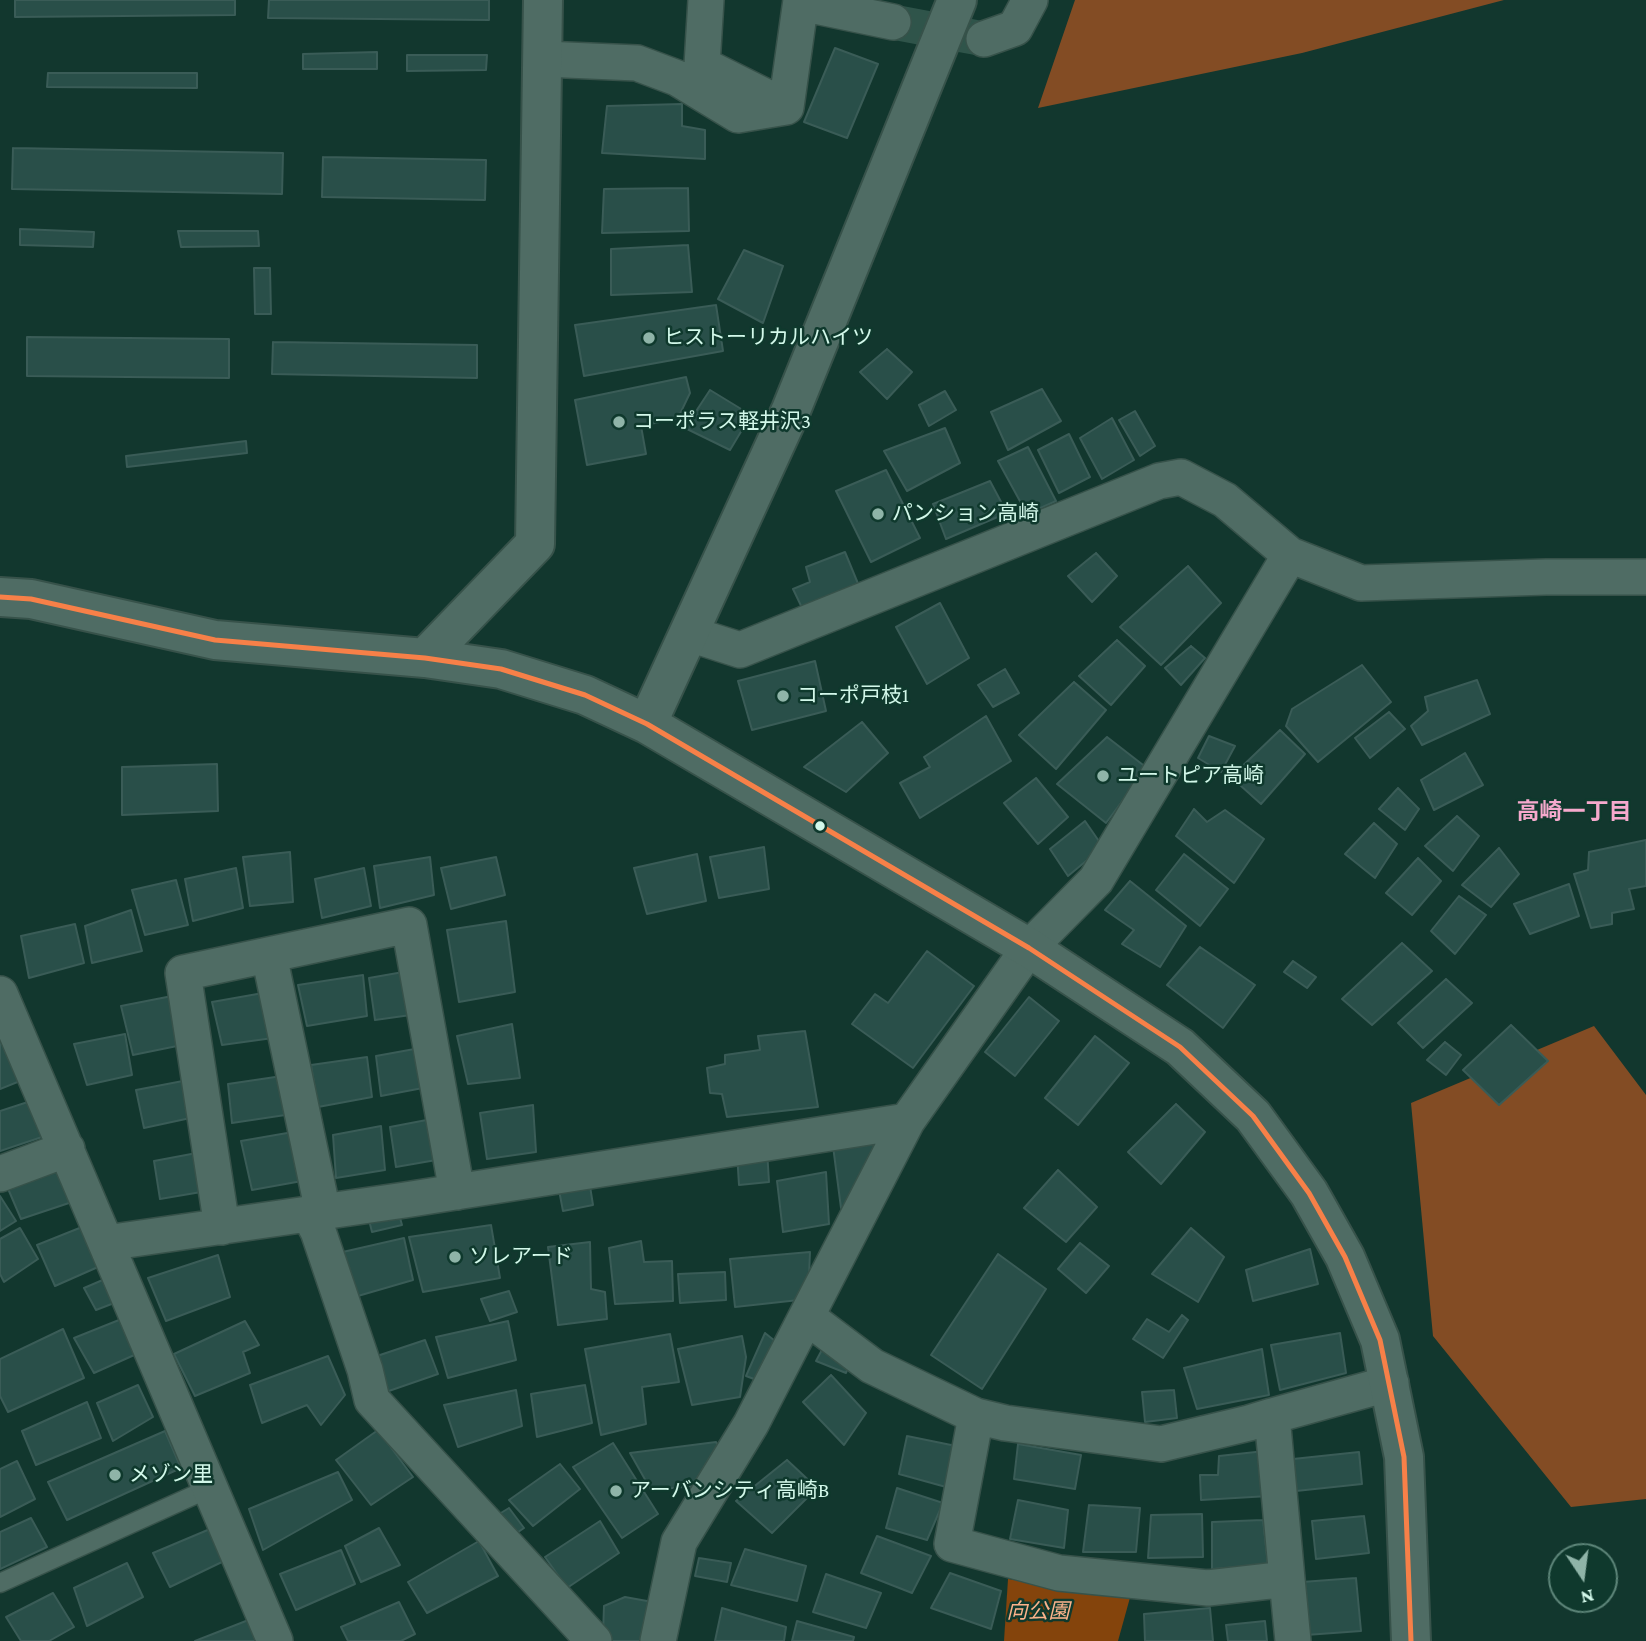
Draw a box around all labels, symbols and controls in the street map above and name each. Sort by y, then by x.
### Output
place label: ヒストーリカルハイツ [663,325,873,351]
marker: ヒストーリカルハイツ [641,330,657,346]
place label: コーポラス軽井沢3 [633,409,811,435]
marker: コーポラス軽井沢3 [611,414,627,430]
place label: パンション高崎 [892,501,1039,527]
marker: パンション高崎 [870,506,886,522]
place label: コーポ戸枝1 [797,683,909,709]
marker: コーポ戸枝1 [775,688,791,704]
place label: ユートピア高崎 [1117,763,1264,789]
marker: ユートピア高崎 [1095,768,1111,784]
district label: 高崎一丁目 [1517,798,1631,826]
unlabelled marker [813,819,827,833]
place label: ソレアード [469,1244,573,1270]
marker: ソレアード [447,1249,463,1265]
place label: メゾン里 [129,1462,213,1488]
marker: メゾン里 [107,1467,123,1483]
place label: アーバンシティ高崎B [630,1478,829,1504]
marker: アーバンシティ高崎B [608,1483,624,1499]
north arrow [1548,1543,1618,1613]
text: N [1579,1585,1596,1609]
park label: 向公園 [1007,1599,1069,1625]

